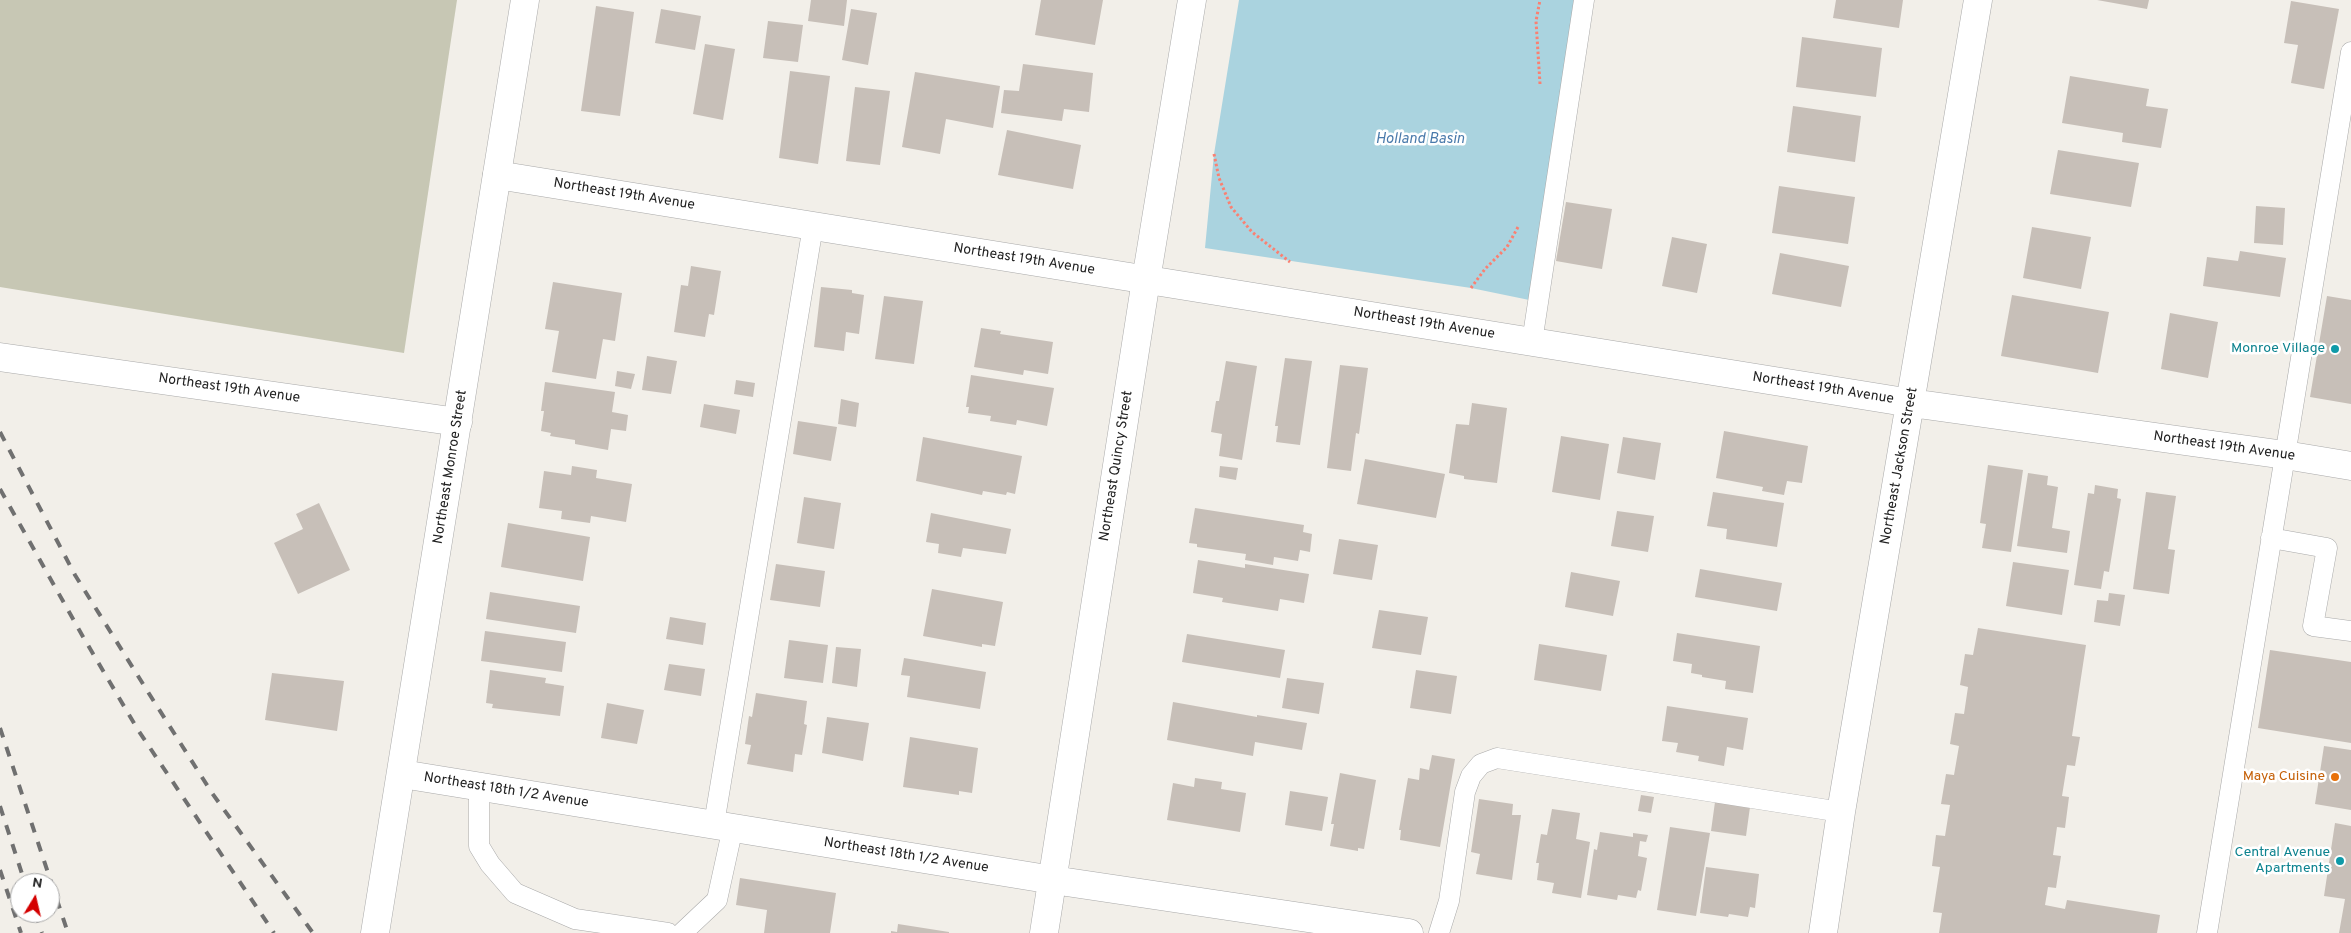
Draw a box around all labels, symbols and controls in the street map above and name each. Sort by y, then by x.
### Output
water label: Holland Basin [1375,131,1465,149]
street label: Northeast 19th Avenue [552,176,696,214]
street label: Northeast 19th Avenue [952,241,1096,279]
street label: Northeast 19th Avenue [1352,305,1496,343]
place label: Monroe Village [2231,341,2325,357]
marker: Monroe Village [2329,343,2341,355]
street label: Northeast 19th Avenue [1751,370,1895,408]
street label: Northeast 19th Avenue [157,371,301,407]
street label: Northeast Jackson Street [1878,386,1922,546]
street label: Northeast Monroe Street [431,389,471,545]
street label: Northeast Quincy Street [1097,389,1137,543]
street label: Northeast 19th Avenue [2152,429,2296,465]
place label: Maya Cuisine [2243,769,2325,785]
street label: Northeast 18th 1/2 Avenue [422,770,590,812]
marker: Maya Cuisine [2329,771,2341,783]
street label: Northeast 18th 1/2 Avenue [822,835,990,877]
place label: Central Avenue Apartments [2235,845,2330,878]
marker: Central Avenue Apartments [2334,855,2346,867]
north arrow [10,873,60,923]
text: N [31,874,44,893]

